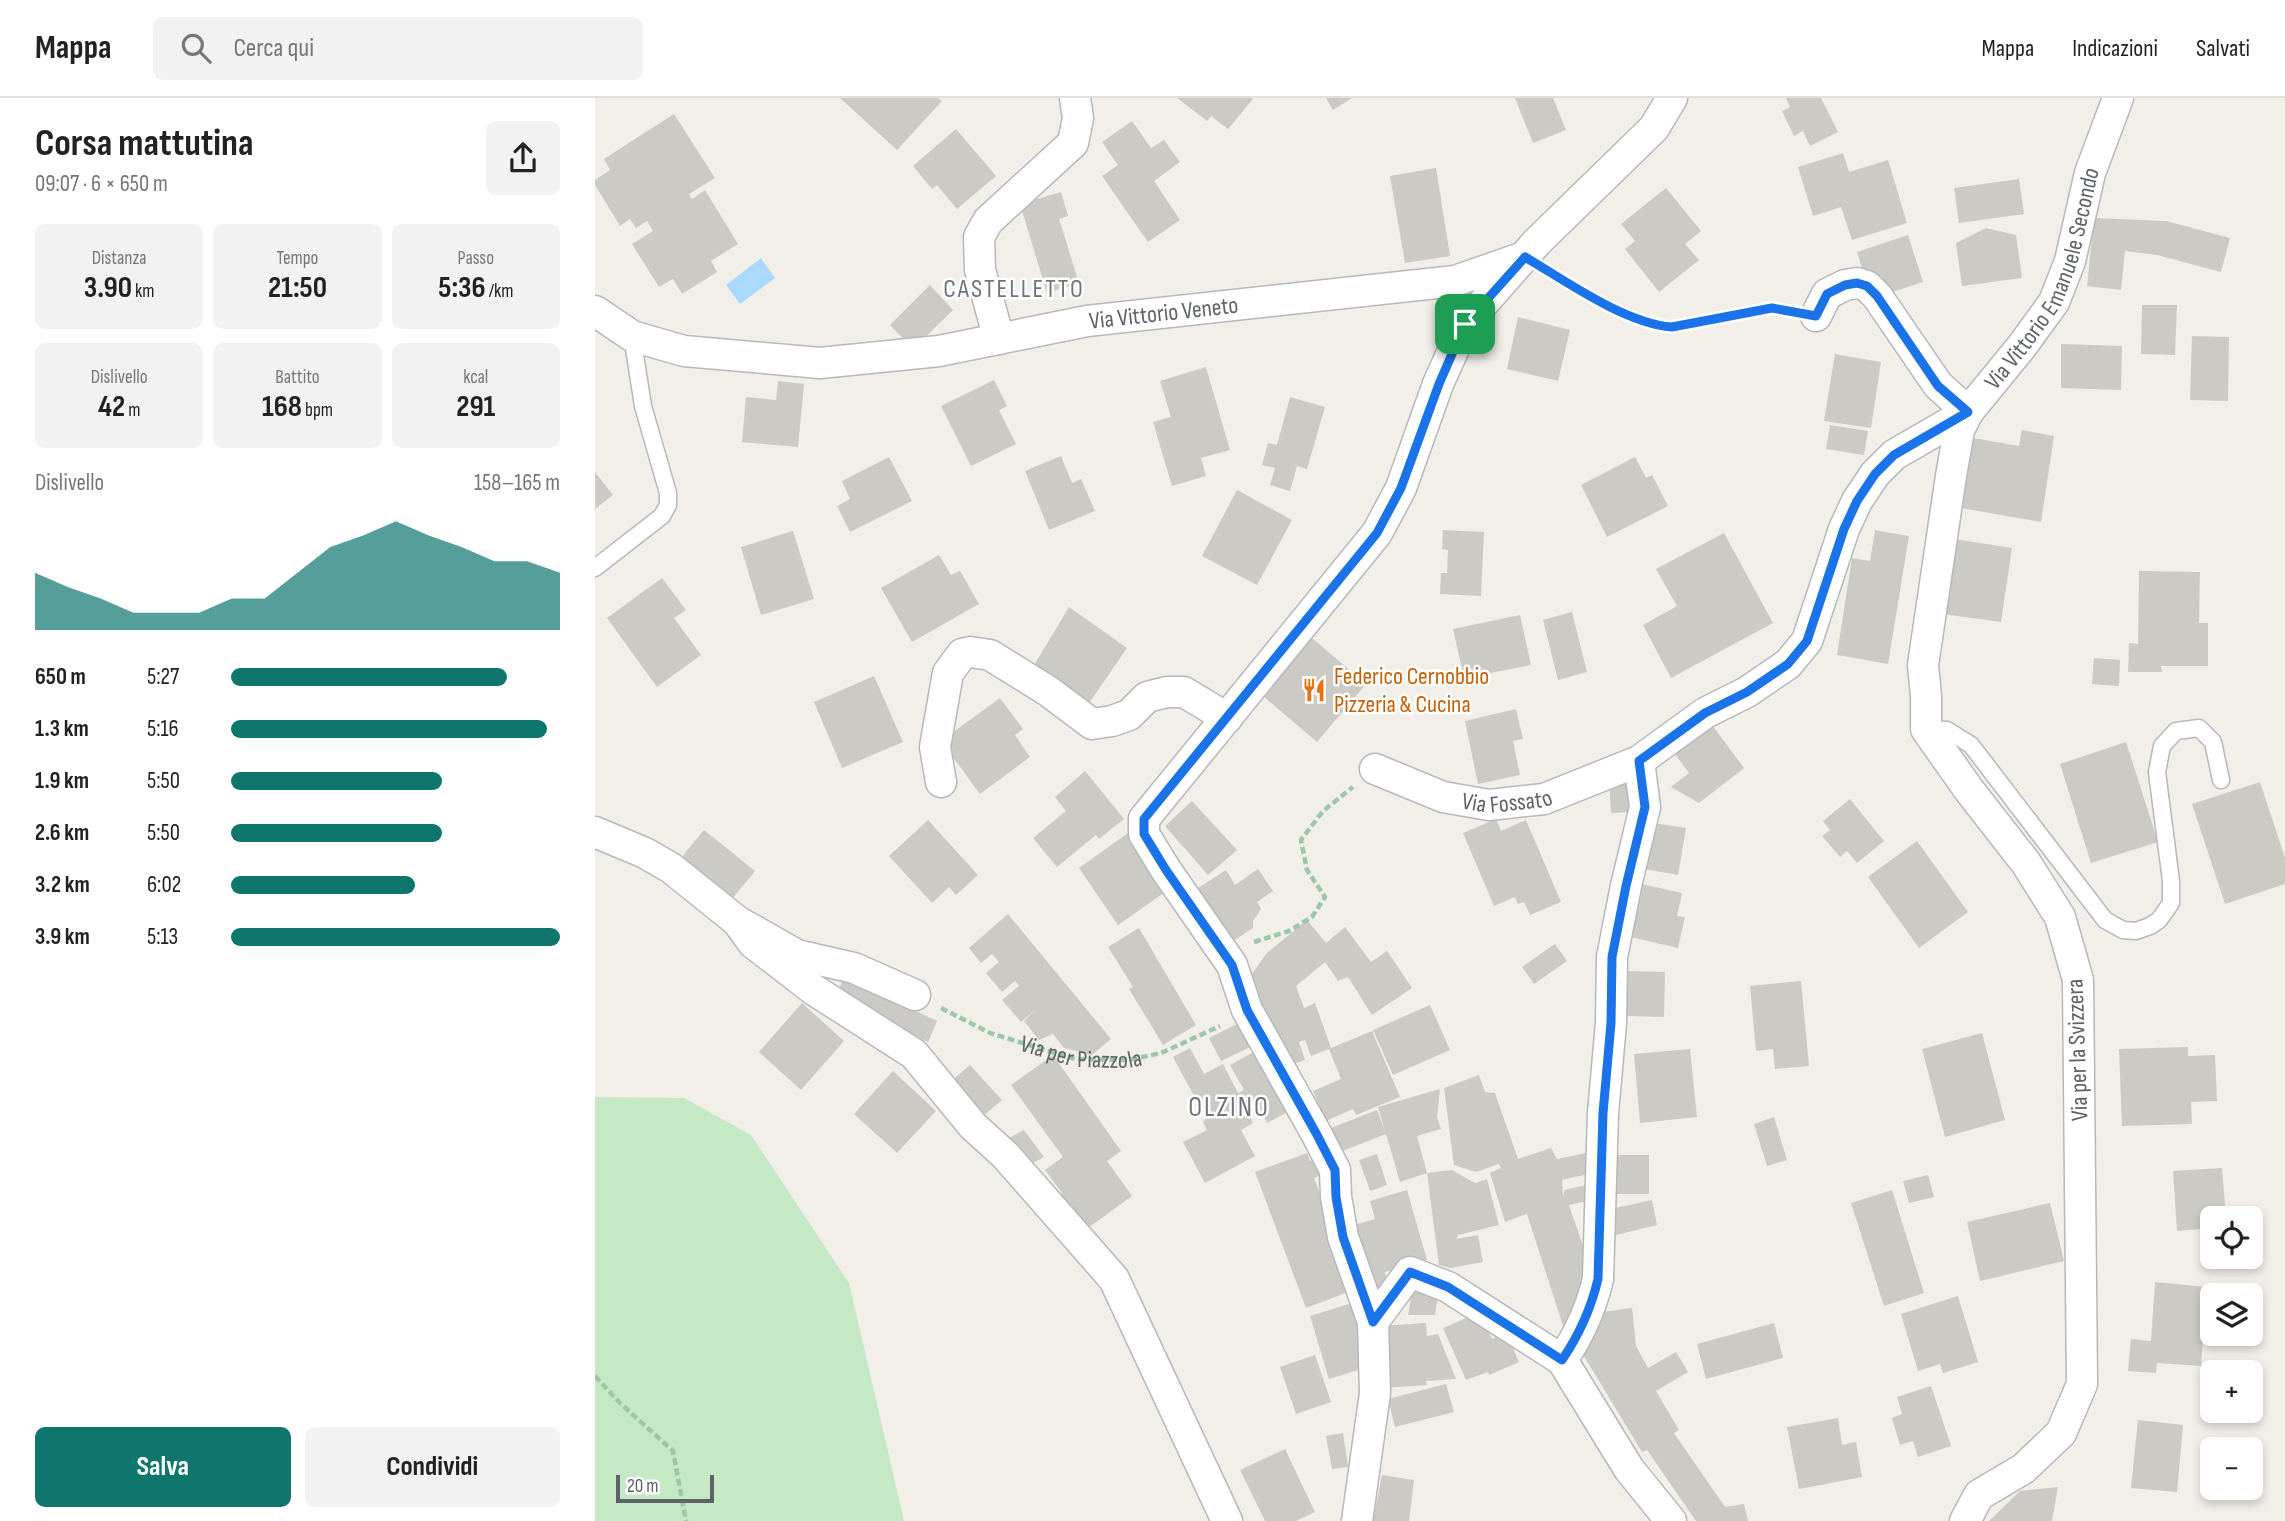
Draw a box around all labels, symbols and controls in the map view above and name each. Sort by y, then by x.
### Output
search box [153,17,643,80]
text: Mappa [35,28,111,68]
icon: search [177,29,215,67]
text: Cerca qui [233,33,314,64]
text: Mappa [1982,34,2034,63]
text: Indicazioni [2072,34,2158,63]
text: Salvati [2196,34,2250,63]
text: Corsa mattutina [35,121,253,166]
button: share [486,121,560,195]
street label: Via Vittorio Emanuele Secondo [1978,163,2106,395]
text: 09:07 · 6 × 650 m [35,170,168,198]
text: Distanza [92,247,147,270]
text: Tempo [276,247,319,270]
text: Passo [458,247,494,270]
text: 3.90 [84,270,132,306]
text: 21:50 [268,270,327,306]
text: 5:36 [438,270,486,306]
district label: CASTELLETTO [943,274,1085,305]
text: km [132,280,155,303]
text: /km [486,280,513,303]
street label: Via Vittorio Veneto [1088,291,1240,336]
pin [1435,294,1495,354]
icon: arrive [1446,305,1484,343]
text: Dislivello [91,366,148,389]
text: Battito [275,366,320,389]
text: kcal [463,366,488,389]
text: 42 [98,389,125,425]
text: 168 [262,389,302,425]
text: 291 [456,389,495,425]
text: m [125,399,140,422]
text: bpm [302,399,333,422]
text: Dislivello [35,469,104,497]
text: 158–165 m [474,469,560,497]
place label: Federico Cernobbio Pizzeria & Cucina [1334,662,1489,719]
text: 650 m [35,663,86,691]
text: 5:27 [147,663,179,691]
restaurant icon: Federico Cernobbio Pizzeria & Cucina [1300,676,1328,704]
text: 1.3 km [35,715,89,743]
text: 5:16 [147,715,179,743]
text: 1.9 km [35,767,89,795]
text: 5:50 [147,767,180,795]
street label: Via Fossato [1459,783,1557,820]
text: 2.6 km [35,819,89,847]
text: 5:50 [147,819,180,847]
text: 3.2 km [35,871,90,899]
text: 6:02 [147,871,181,899]
text: 3.9 km [35,923,90,951]
text: 5:13 [147,923,178,951]
street label: Via per la Svizzera [2061,978,2094,1122]
street label: Via per Piazzola [1017,1029,1144,1075]
district label: OLZINO [1188,1091,1270,1124]
map controls [2200,1206,2263,1500]
button: locate [2200,1206,2263,1269]
button: layers [2200,1283,2263,1346]
button: + [2200,1360,2263,1423]
button: Salva [35,1427,291,1507]
button: Condividi [305,1427,560,1507]
button: − [2200,1437,2263,1500]
scale bar [616,1472,714,1504]
text: 20 m [627,1475,659,1498]

